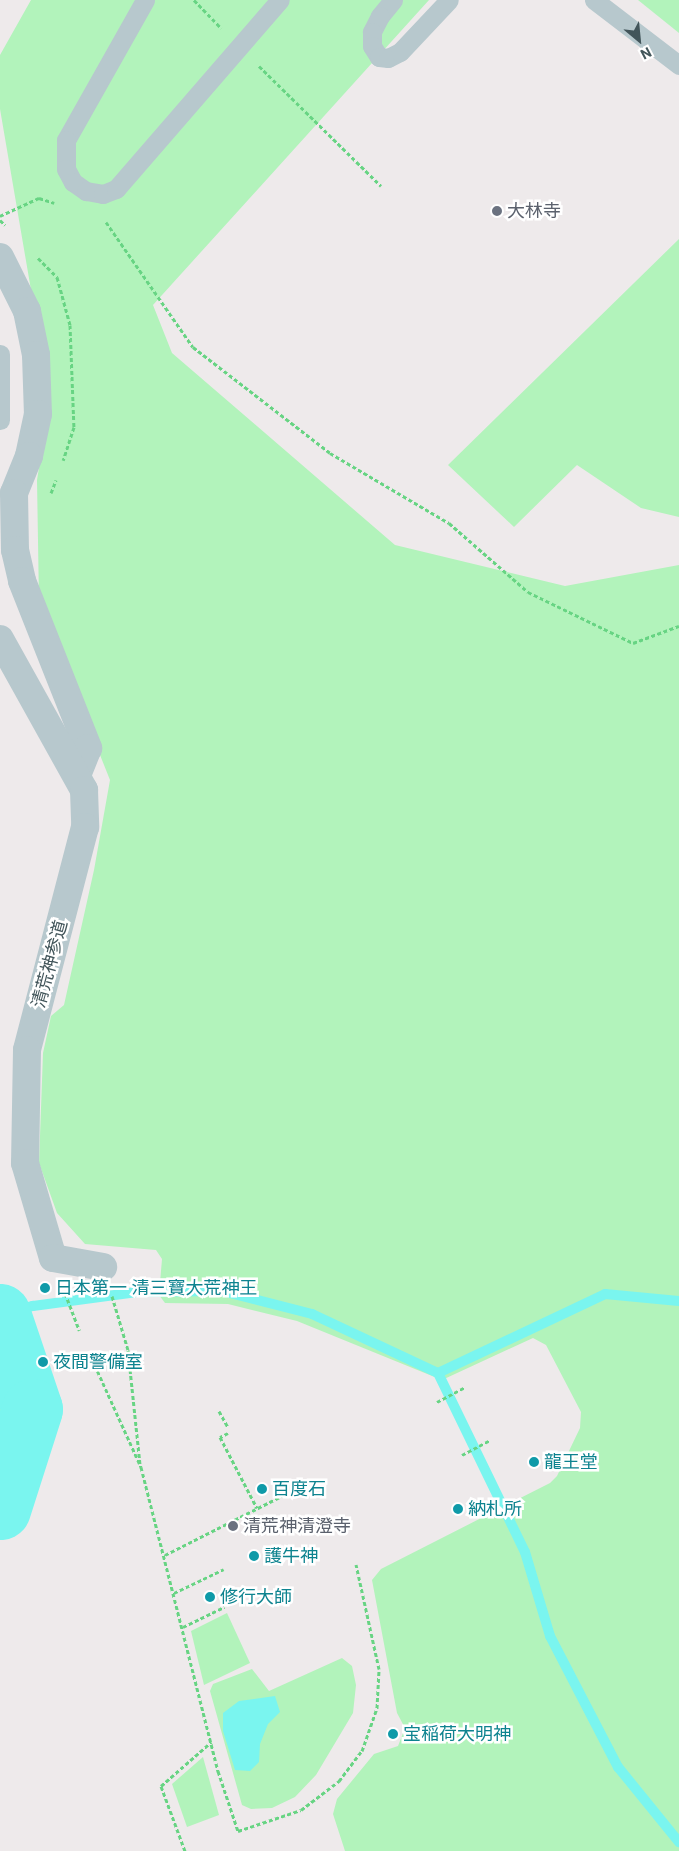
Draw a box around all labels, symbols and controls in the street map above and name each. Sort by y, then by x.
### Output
north arrow [614,15,664,65]
text: N [638,44,654,63]
place label: 大林寺 [507,200,561,222]
marker: 大林寺 [491,205,503,217]
street label: 清荒神参道 [28,918,72,1010]
place label: 日本第一 清三寶大荒神王 [55,1277,257,1299]
marker: 日本第一 清三寶大荒神王 [39,1282,51,1294]
place label: 夜間警備室 [53,1351,143,1373]
marker: 夜間警備室 [37,1356,49,1368]
place label: 龍王堂 [544,1451,598,1473]
marker: 龍王堂 [528,1456,540,1468]
place label: 百度石 [272,1478,326,1500]
marker: 百度石 [256,1483,268,1495]
place label: 納札所 [468,1498,522,1520]
marker: 納札所 [452,1503,464,1515]
place label: 清荒神清澄寺 [243,1515,351,1537]
marker: 清荒神清澄寺 [227,1520,239,1532]
place label: 護牛神 [264,1545,318,1567]
marker: 護牛神 [248,1550,260,1562]
place label: 修行大師 [220,1586,292,1608]
marker: 修行大師 [204,1591,216,1603]
place label: 宝稲荷大明神 [403,1723,511,1745]
marker: 宝稲荷大明神 [387,1728,399,1740]

